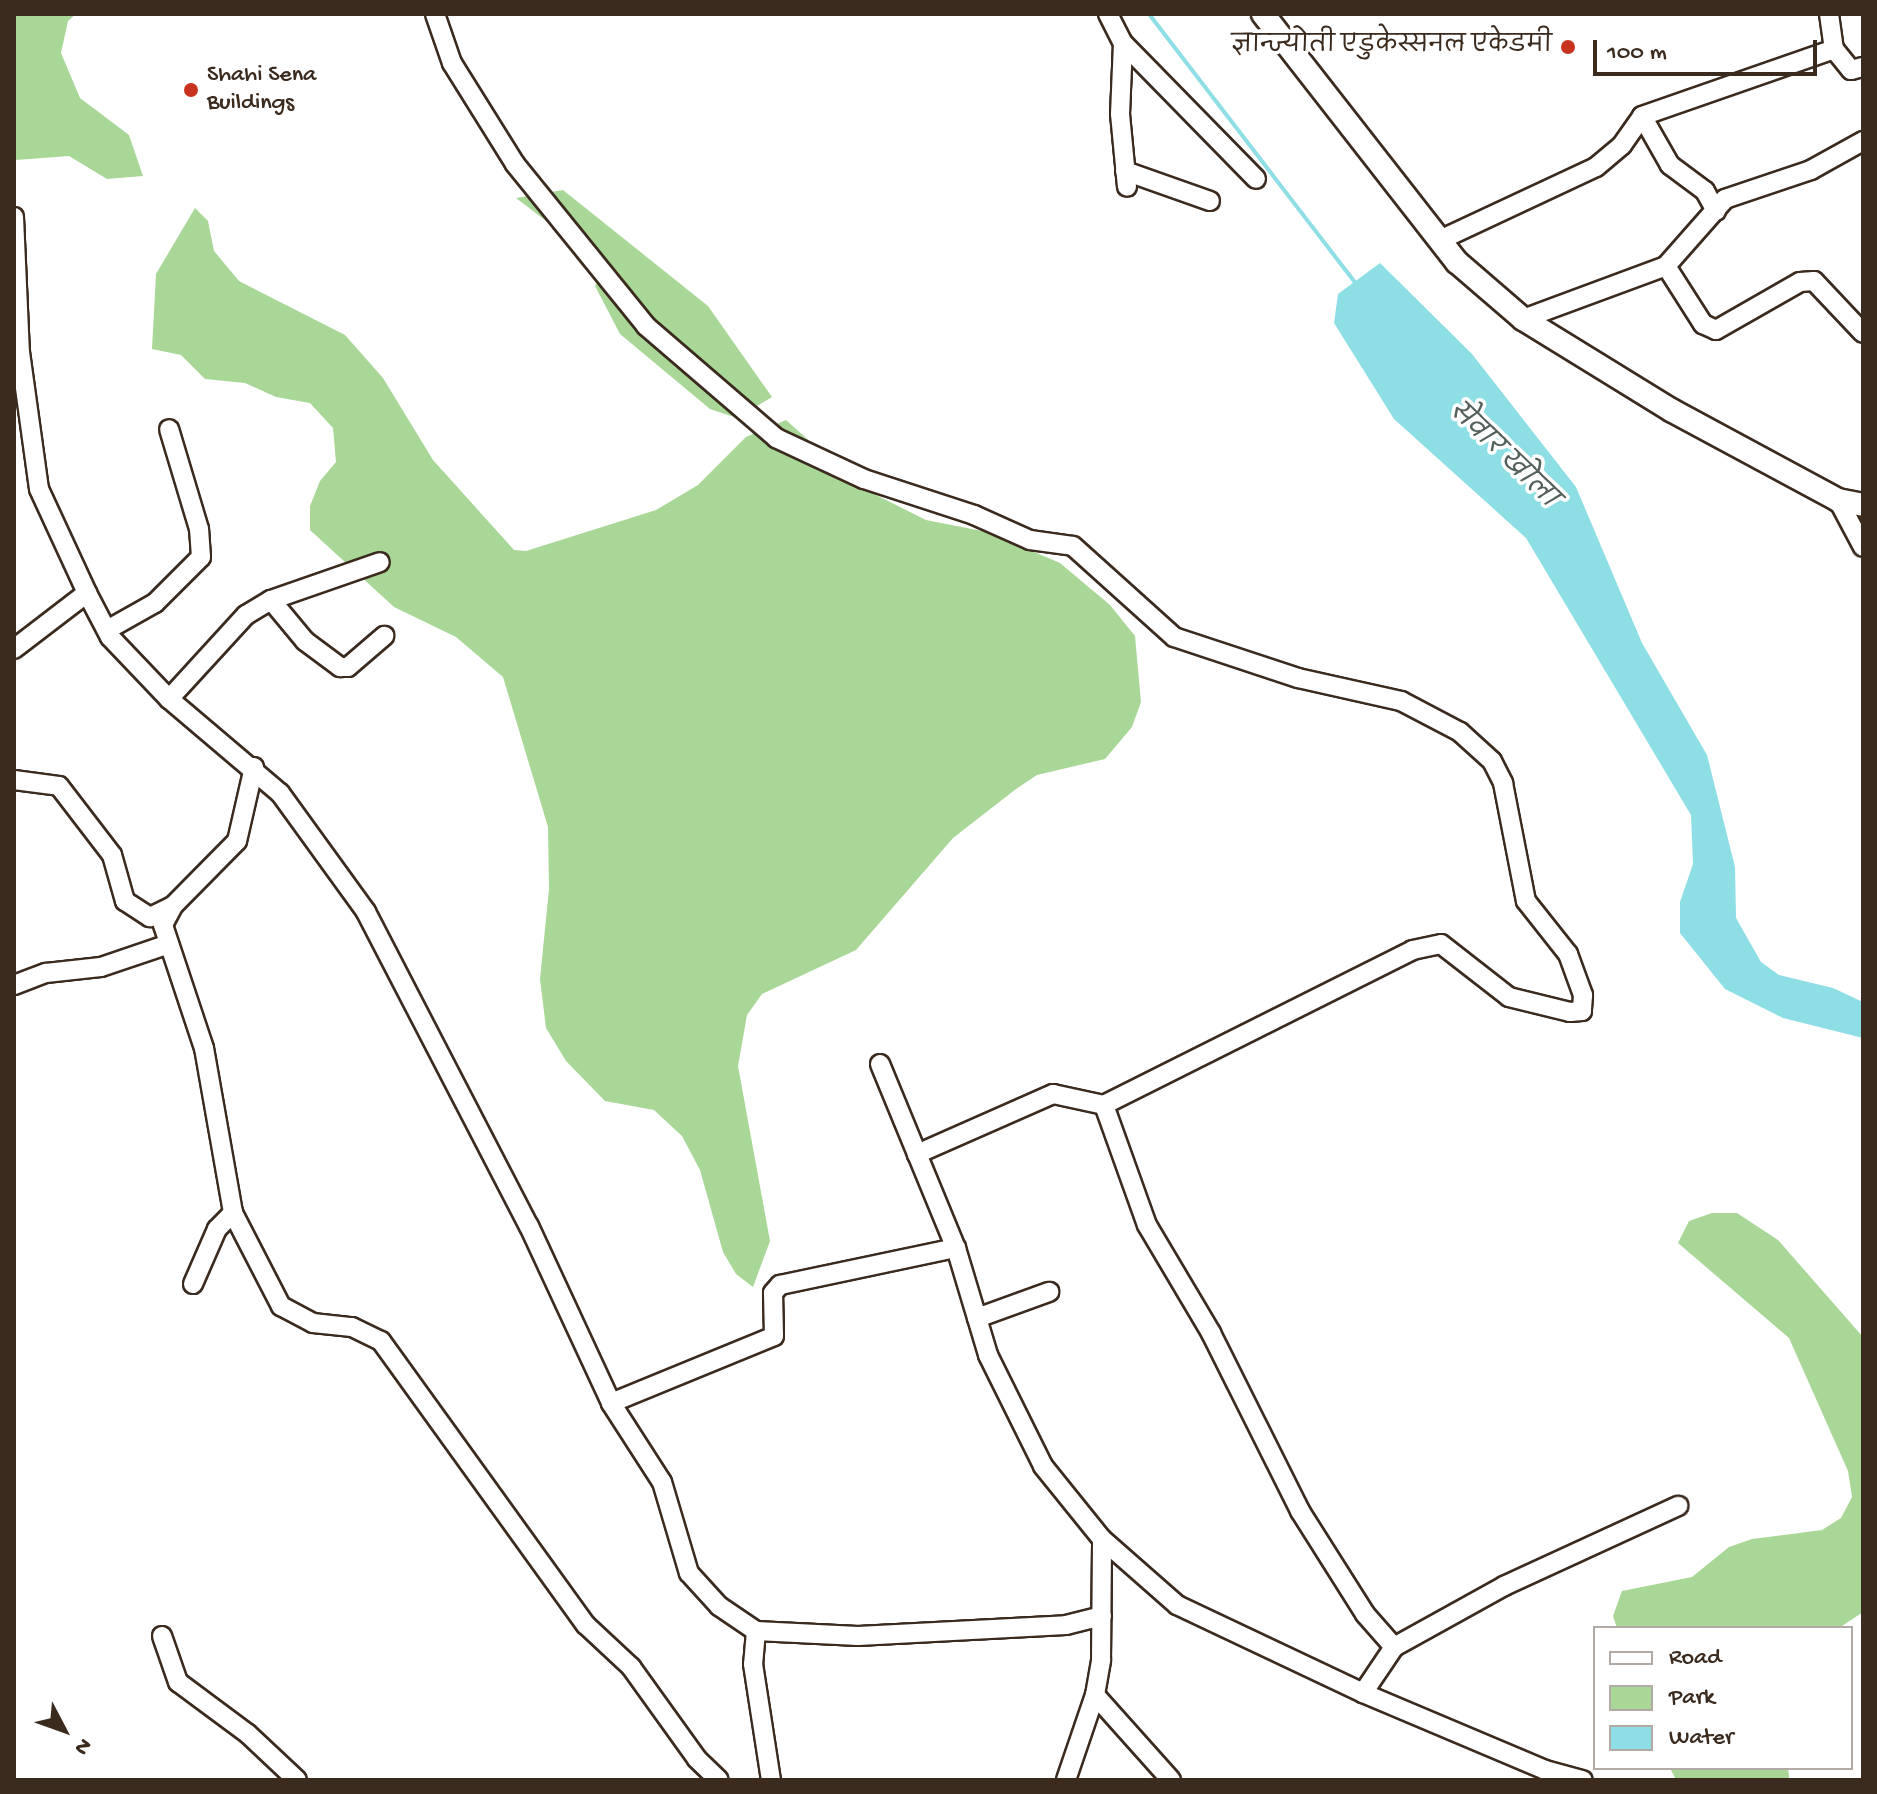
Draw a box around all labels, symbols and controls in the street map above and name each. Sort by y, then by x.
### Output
scale bar [1597,24,1821,74]
place label: ज्ञान्ज्योती एडुकेस्सनल एकेडमी [1232,33,1552,61]
marker: ज्ञान्ज्योती एडुकेस्सनल एकेडमी [1559,38,1577,56]
text: 100 m [1607,39,1667,68]
place label: Shahi Sena Buildings [207,62,316,118]
marker: Shahi Sena Buildings [182,81,200,99]
water label: सेवार खोला [1440,396,1562,516]
legend [1593,1626,1853,1770]
text: Road [1669,1644,1721,1673]
text: Park [1669,1684,1715,1713]
north arrow [24,1690,104,1770]
text: Water [1669,1724,1733,1753]
text: N [68,1732,97,1760]

